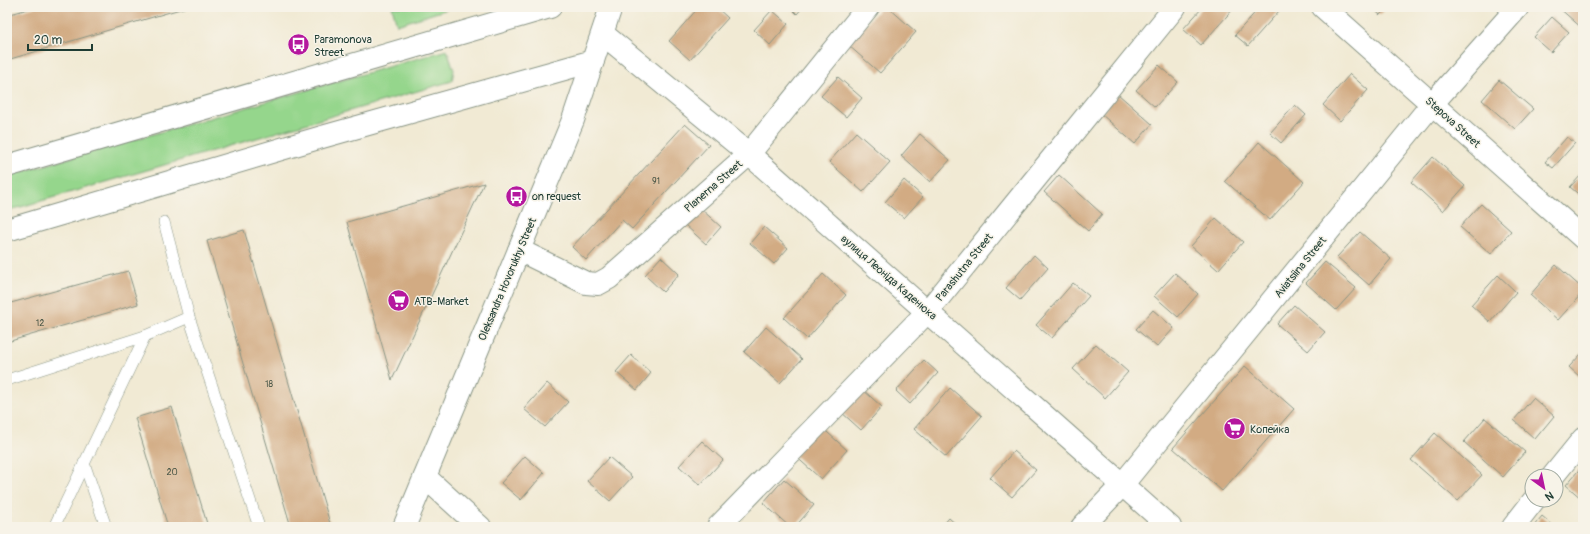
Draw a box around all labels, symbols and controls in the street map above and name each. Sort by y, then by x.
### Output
scale bar [28,26,92,52]
bus stop icon: Paramonova Street [285,32,311,58]
text: 20 m [34,33,63,48]
place label: Paramonova Street [314,33,372,59]
street label: Stepova Street [1422,94,1483,151]
street label: Planerna Street [682,157,745,215]
house number: 91 [652,176,660,187]
bus stop icon: on request [504,183,530,209]
place label: on request [532,190,582,203]
street label: Oleksandra Hovorukhy Street [476,215,539,343]
street label: Parashutna Street [933,230,996,304]
street label: вулиця Леоніда Каденюка [838,232,939,323]
street label: Aviatsiina Street [1272,234,1329,301]
supermarket icon: ATB-Market [386,288,412,314]
place label: ATB-Market [414,295,469,308]
house number: 12 [36,318,44,329]
house number: 18 [265,379,273,390]
supermarket icon: Копейка [1221,416,1247,442]
place label: Копейка [1250,423,1289,436]
house number: 20 [166,467,178,478]
north arrow [1524,468,1564,508]
text: N [1542,488,1556,504]

